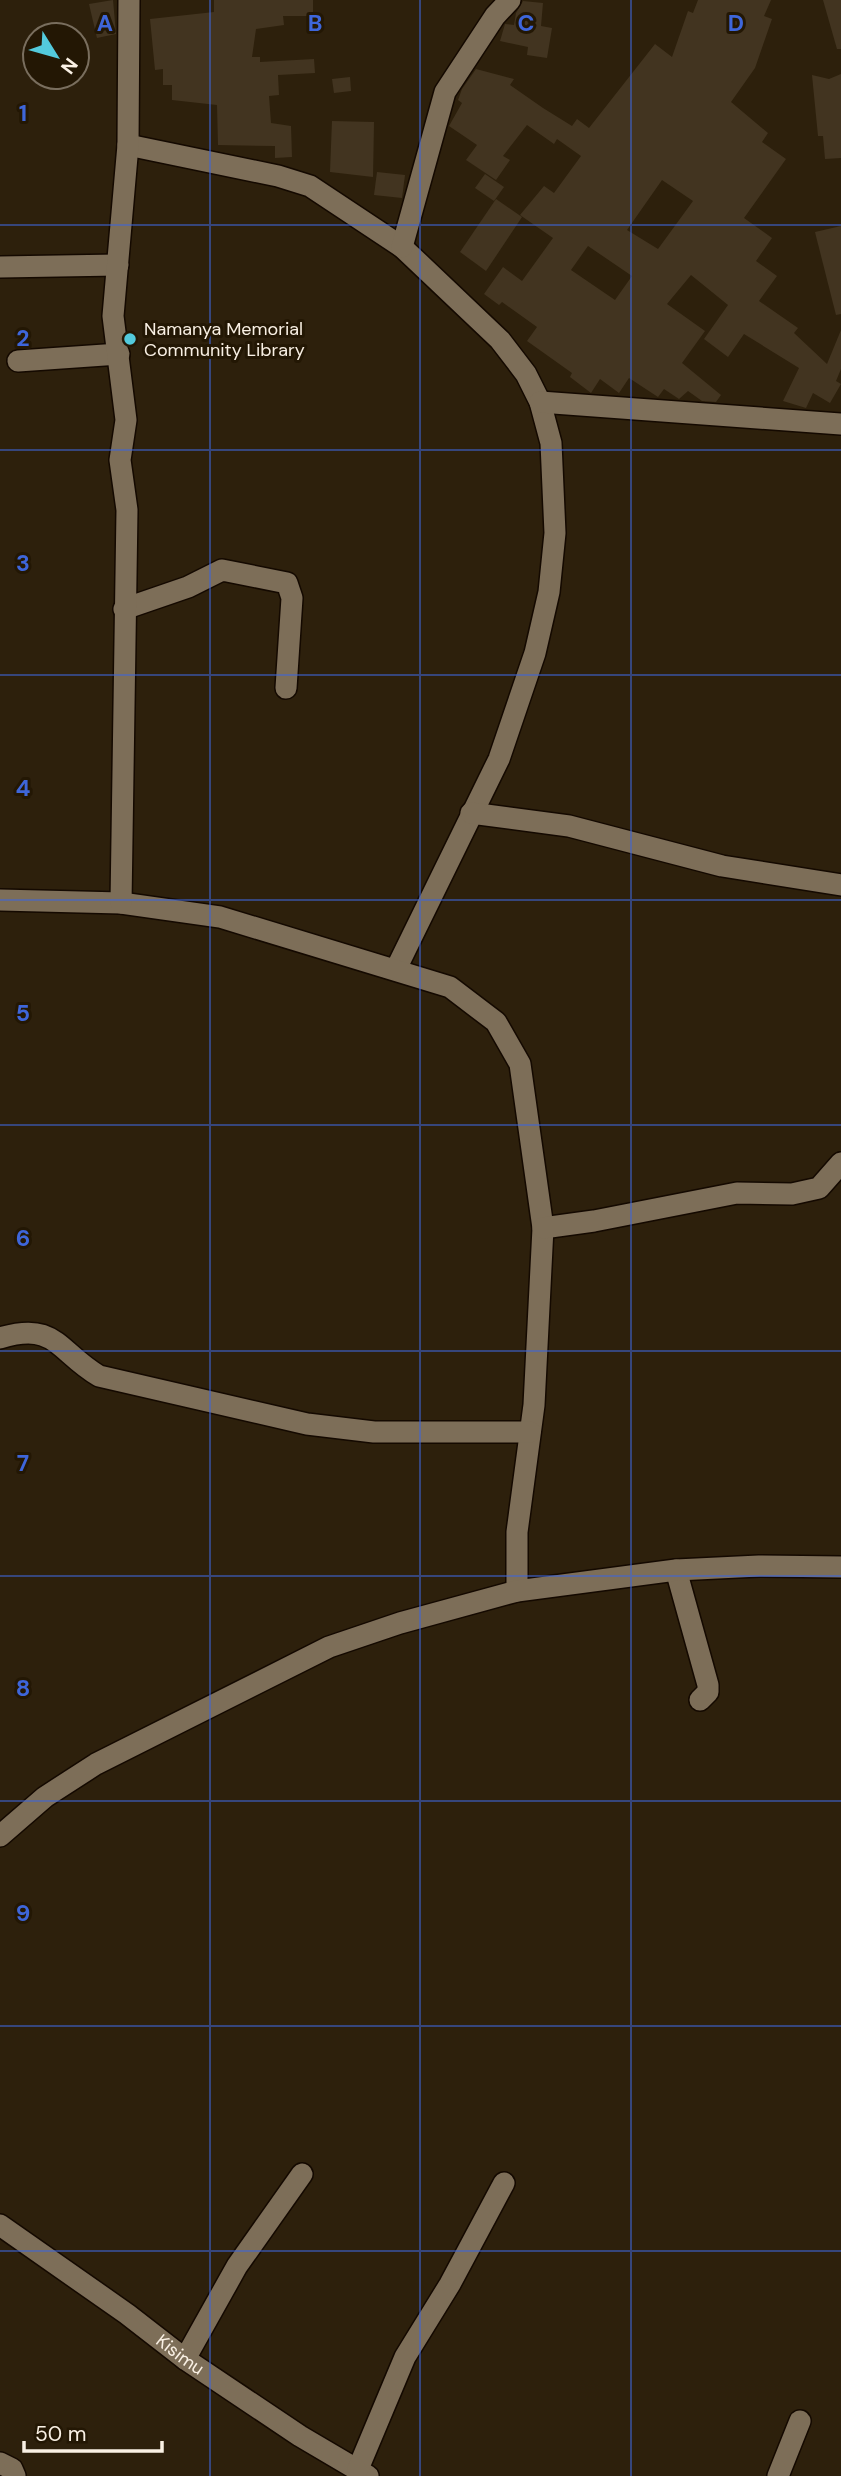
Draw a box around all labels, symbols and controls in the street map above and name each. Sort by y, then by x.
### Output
text: A [97,8,113,38]
text: B [308,8,322,38]
text: C [518,8,534,38]
text: D [728,8,744,38]
north arrow [21,21,91,91]
text: N [55,53,83,79]
text: 1 [19,98,27,128]
place label: Namanya Memorial Community Library [144,317,305,362]
text: 2 [16,323,30,353]
marker: Namanya Memorial Community Library [122,331,138,347]
text: 3 [16,548,30,578]
text: 4 [16,773,31,803]
text: 5 [16,998,30,1028]
text: 6 [16,1223,30,1253]
text: 7 [17,1448,29,1478]
text: 8 [16,1673,30,1703]
text: 9 [16,1898,30,1928]
street label: Kisimu [151,2329,209,2381]
scale bar [24,2410,163,2454]
text: 50 m [35,2420,86,2448]

